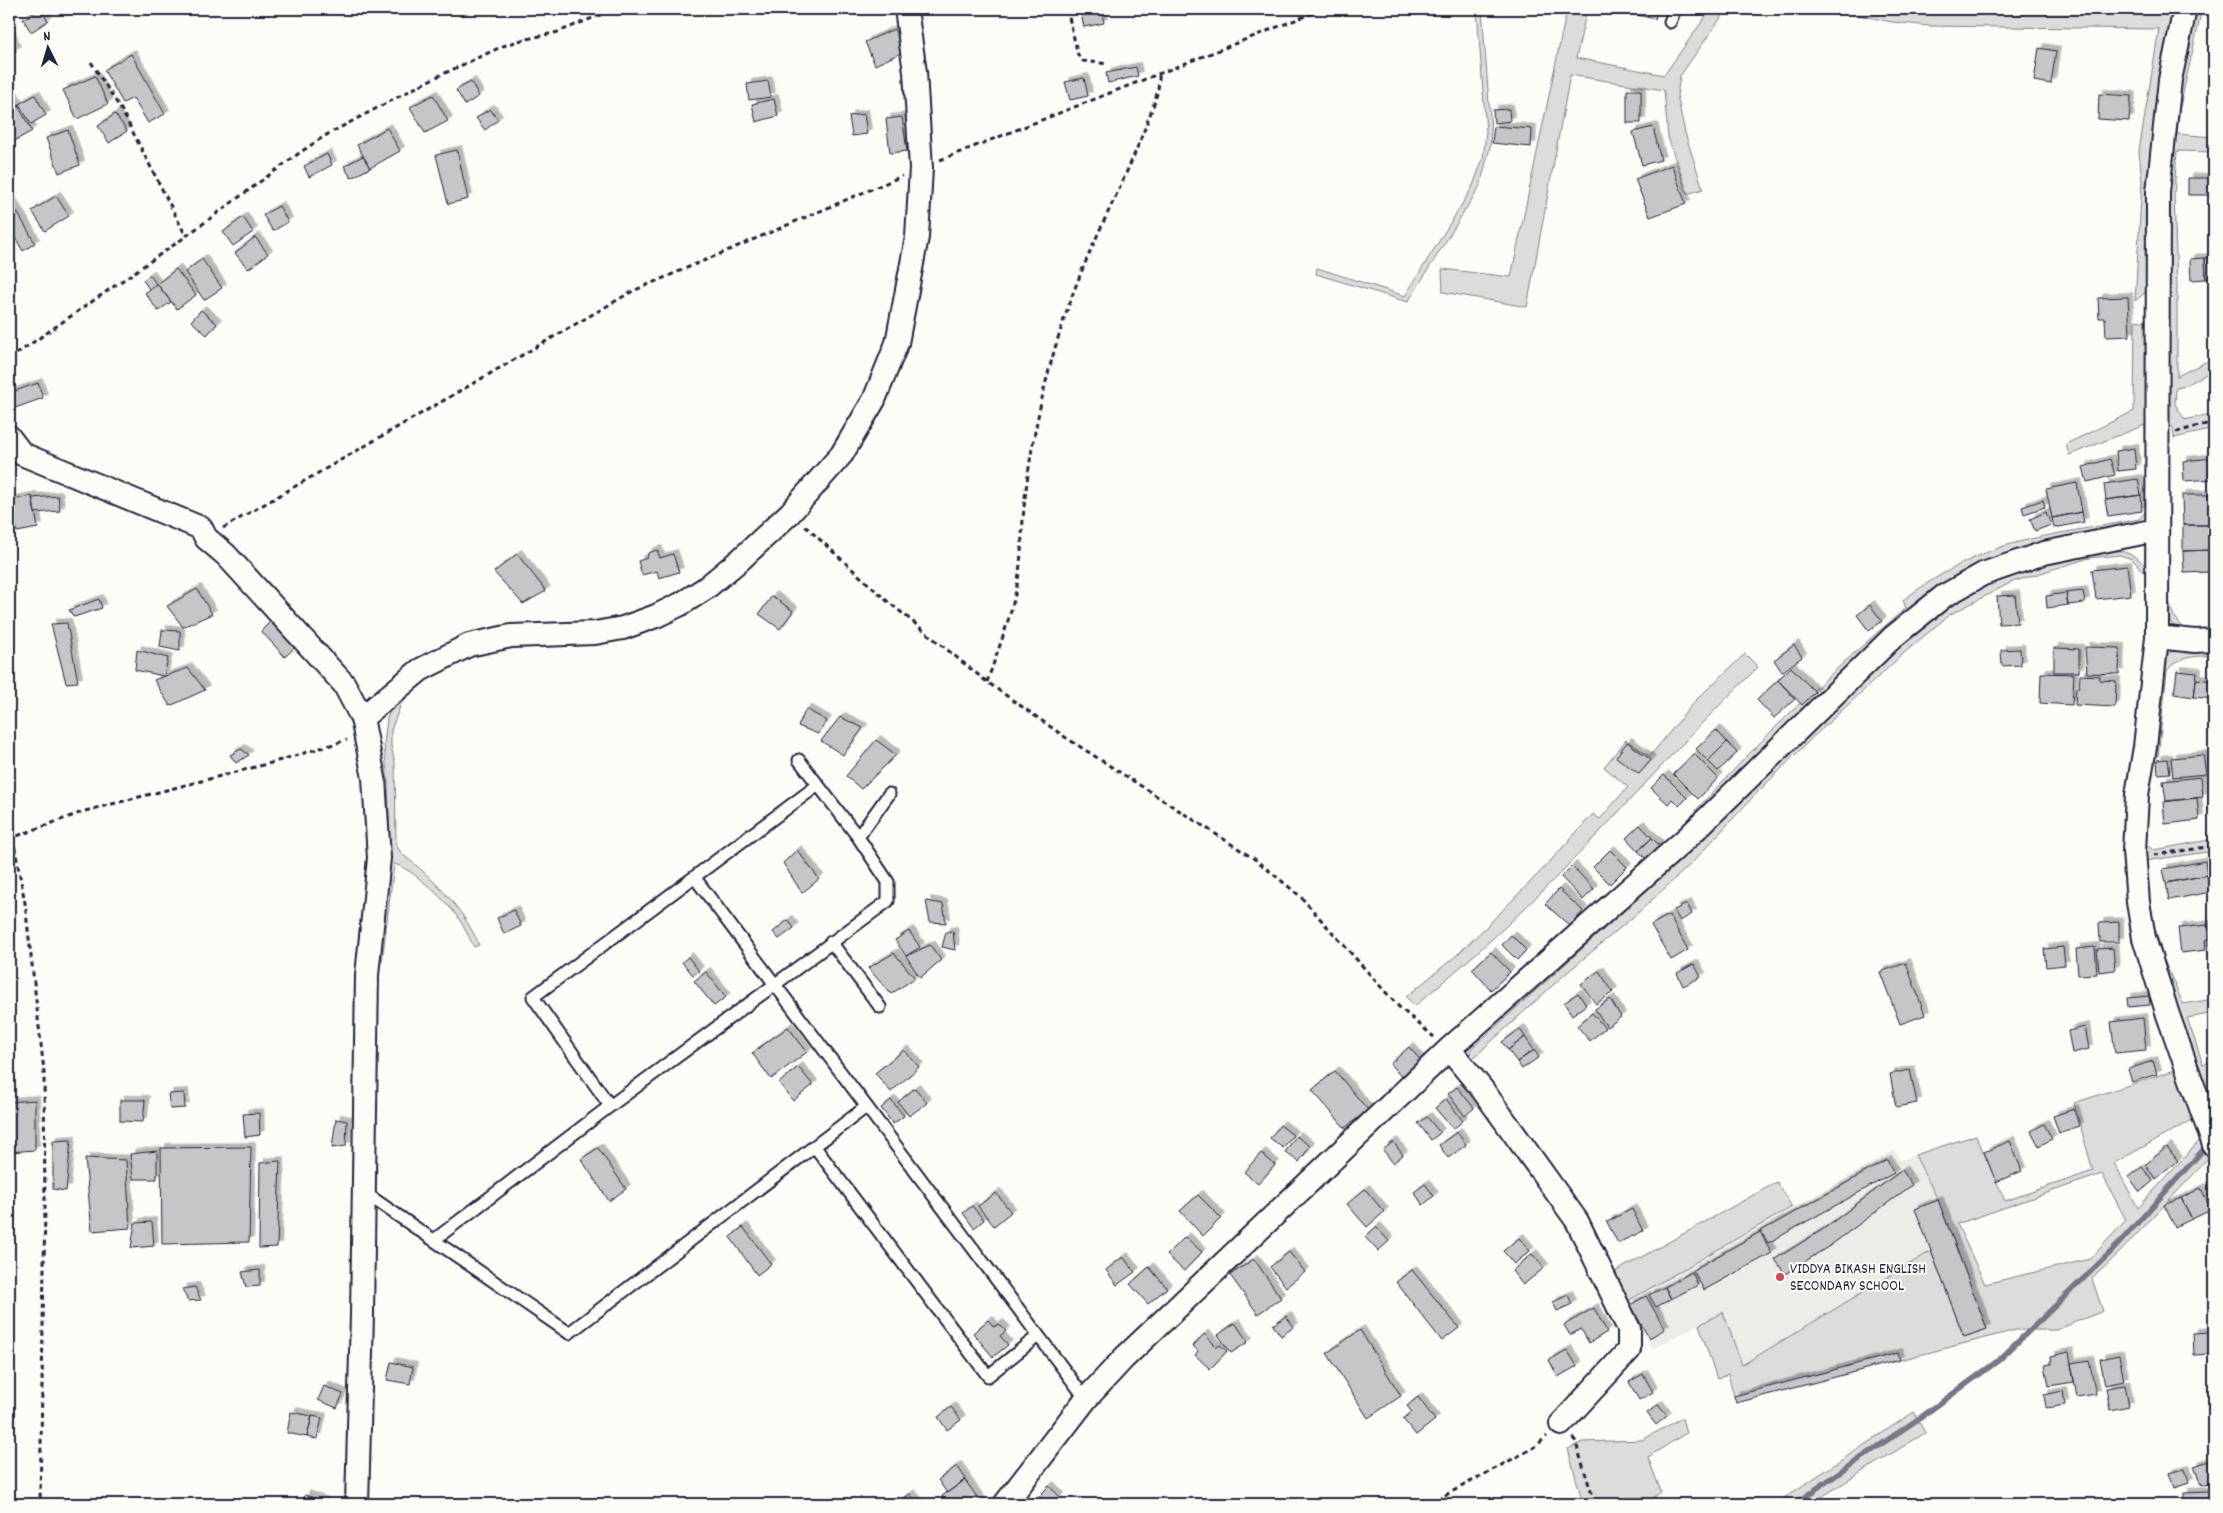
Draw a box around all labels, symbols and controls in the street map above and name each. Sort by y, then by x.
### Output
north arrow [22,22,72,72]
text: N [43,27,51,47]
place label: VIDDYA BIKASH ENGLISH SECONDARY SCHOOL [1790,1259,1926,1298]
marker: VIDDYA BIKASH ENGLISH SECONDARY SCHOOL [1774,1271,1786,1283]

